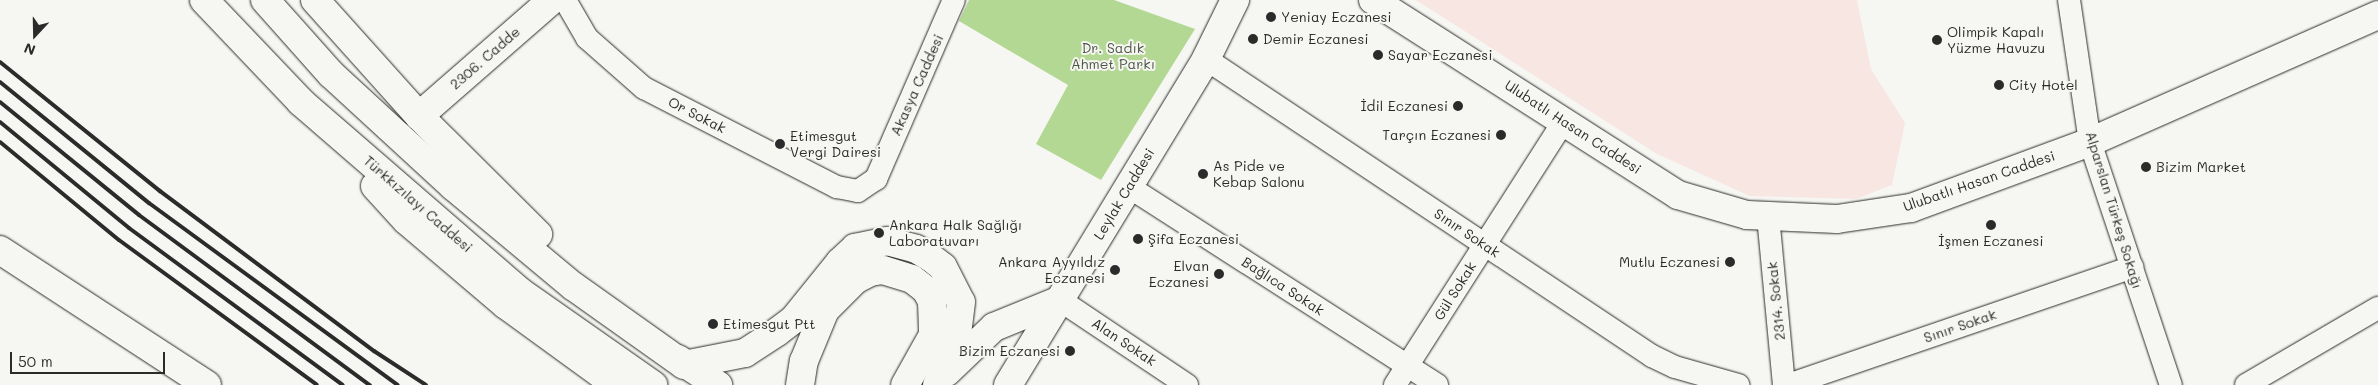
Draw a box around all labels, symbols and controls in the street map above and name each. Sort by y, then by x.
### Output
place label: Yeniay Eczanesi [1281,9,1392,25]
north arrow [10,10,60,60]
marker: Yeniay Eczanesi [1265,11,1277,23]
street label: 2306. Cadde [447,23,523,93]
place label: Olimpik Kapalı Yüzme Havuzu [1947,24,2045,56]
place label: Demir Eczanesi [1263,31,1369,47]
street label: Akasya Caddesi [887,32,947,138]
marker: Demir Eczanesi [1247,33,1259,45]
marker: Olimpik Kapalı Yüzme Havuzu [1931,34,1943,46]
text: N [21,39,38,60]
park label: Dr. Sadık Ahmet Parkı [1071,40,1155,72]
place label: Sayar Eczanesi [1388,47,1492,63]
marker: Sayar Eczanesi [1372,49,1384,61]
street label: Ulubatlı Hasan Caddesi [1502,77,1644,177]
place label: City Hotel [2009,77,2078,93]
marker: City Hotel [1993,79,2005,91]
street label: Or Sokak [665,93,729,137]
place label: İdil Eczanesi [1360,98,1448,114]
marker: İdil Eczanesi [1452,100,1464,112]
place label: Tarçın Eczanesi [1382,127,1491,143]
place label: Etimesgut Vergi Dairesi [790,128,881,160]
marker: Tarçın Eczanesi [1495,129,1507,141]
street label: Alparslan Türkeş Sokağı [2082,129,2146,291]
marker: Etimesgut Vergi Dairesi [774,138,786,150]
street label: Leylak Caddesi [1090,145,1158,243]
street label: Ulubatlı Hasan Caddesi [1901,147,2057,215]
street label: Türkkızılayı Caddesi [360,152,476,256]
place label: As Pide ve Kebap Salonu [1213,158,1305,190]
place label: Bizim Market [2156,159,2246,175]
marker: Bizim Market [2140,161,2152,173]
marker: As Pide ve Kebap Salonu [1197,168,1209,180]
street label: Sınır Sokak [1431,205,1503,261]
place label: Ankara Halk Sağlığı Laboratuvarı [889,217,1022,250]
marker: İşmen Eczanesi [1985,219,1997,231]
marker: Ankara Halk Sağlığı Laboratuvarı [873,227,885,239]
place label: Şifa Eczanesi [1148,231,1239,247]
marker: Şifa Eczanesi [1132,233,1144,245]
place label: İşmen Eczanesi [1938,233,2044,249]
street label: Bağlıca Sokak [1239,253,1327,319]
place label: Ankara Ayyıldız Eczanesi [998,254,1105,286]
place label: Mutlu Eczanesi [1619,254,1720,270]
marker: Mutlu Eczanesi [1724,256,1736,268]
place label: Elvan Eczanesi [1149,258,1209,290]
street label: Gül Sokak [1430,259,1480,323]
street label: 2314. Sokak [1764,261,1788,341]
marker: Ankara Ayyıldız Eczanesi [1109,264,1121,276]
marker: Elvan Eczanesi [1213,268,1225,280]
street label: Sınır Sokak [1921,306,1999,346]
street label: Alan Sokak [1089,314,1159,370]
place label: Etimesgut Ptt [723,316,815,332]
marker: Etimesgut Ptt [707,318,719,330]
scale bar [12,342,168,374]
place label: Bizim Eczanesi [959,343,1060,359]
marker: Bizim Eczanesi [1064,345,1076,357]
text: 50 m [18,351,53,371]

